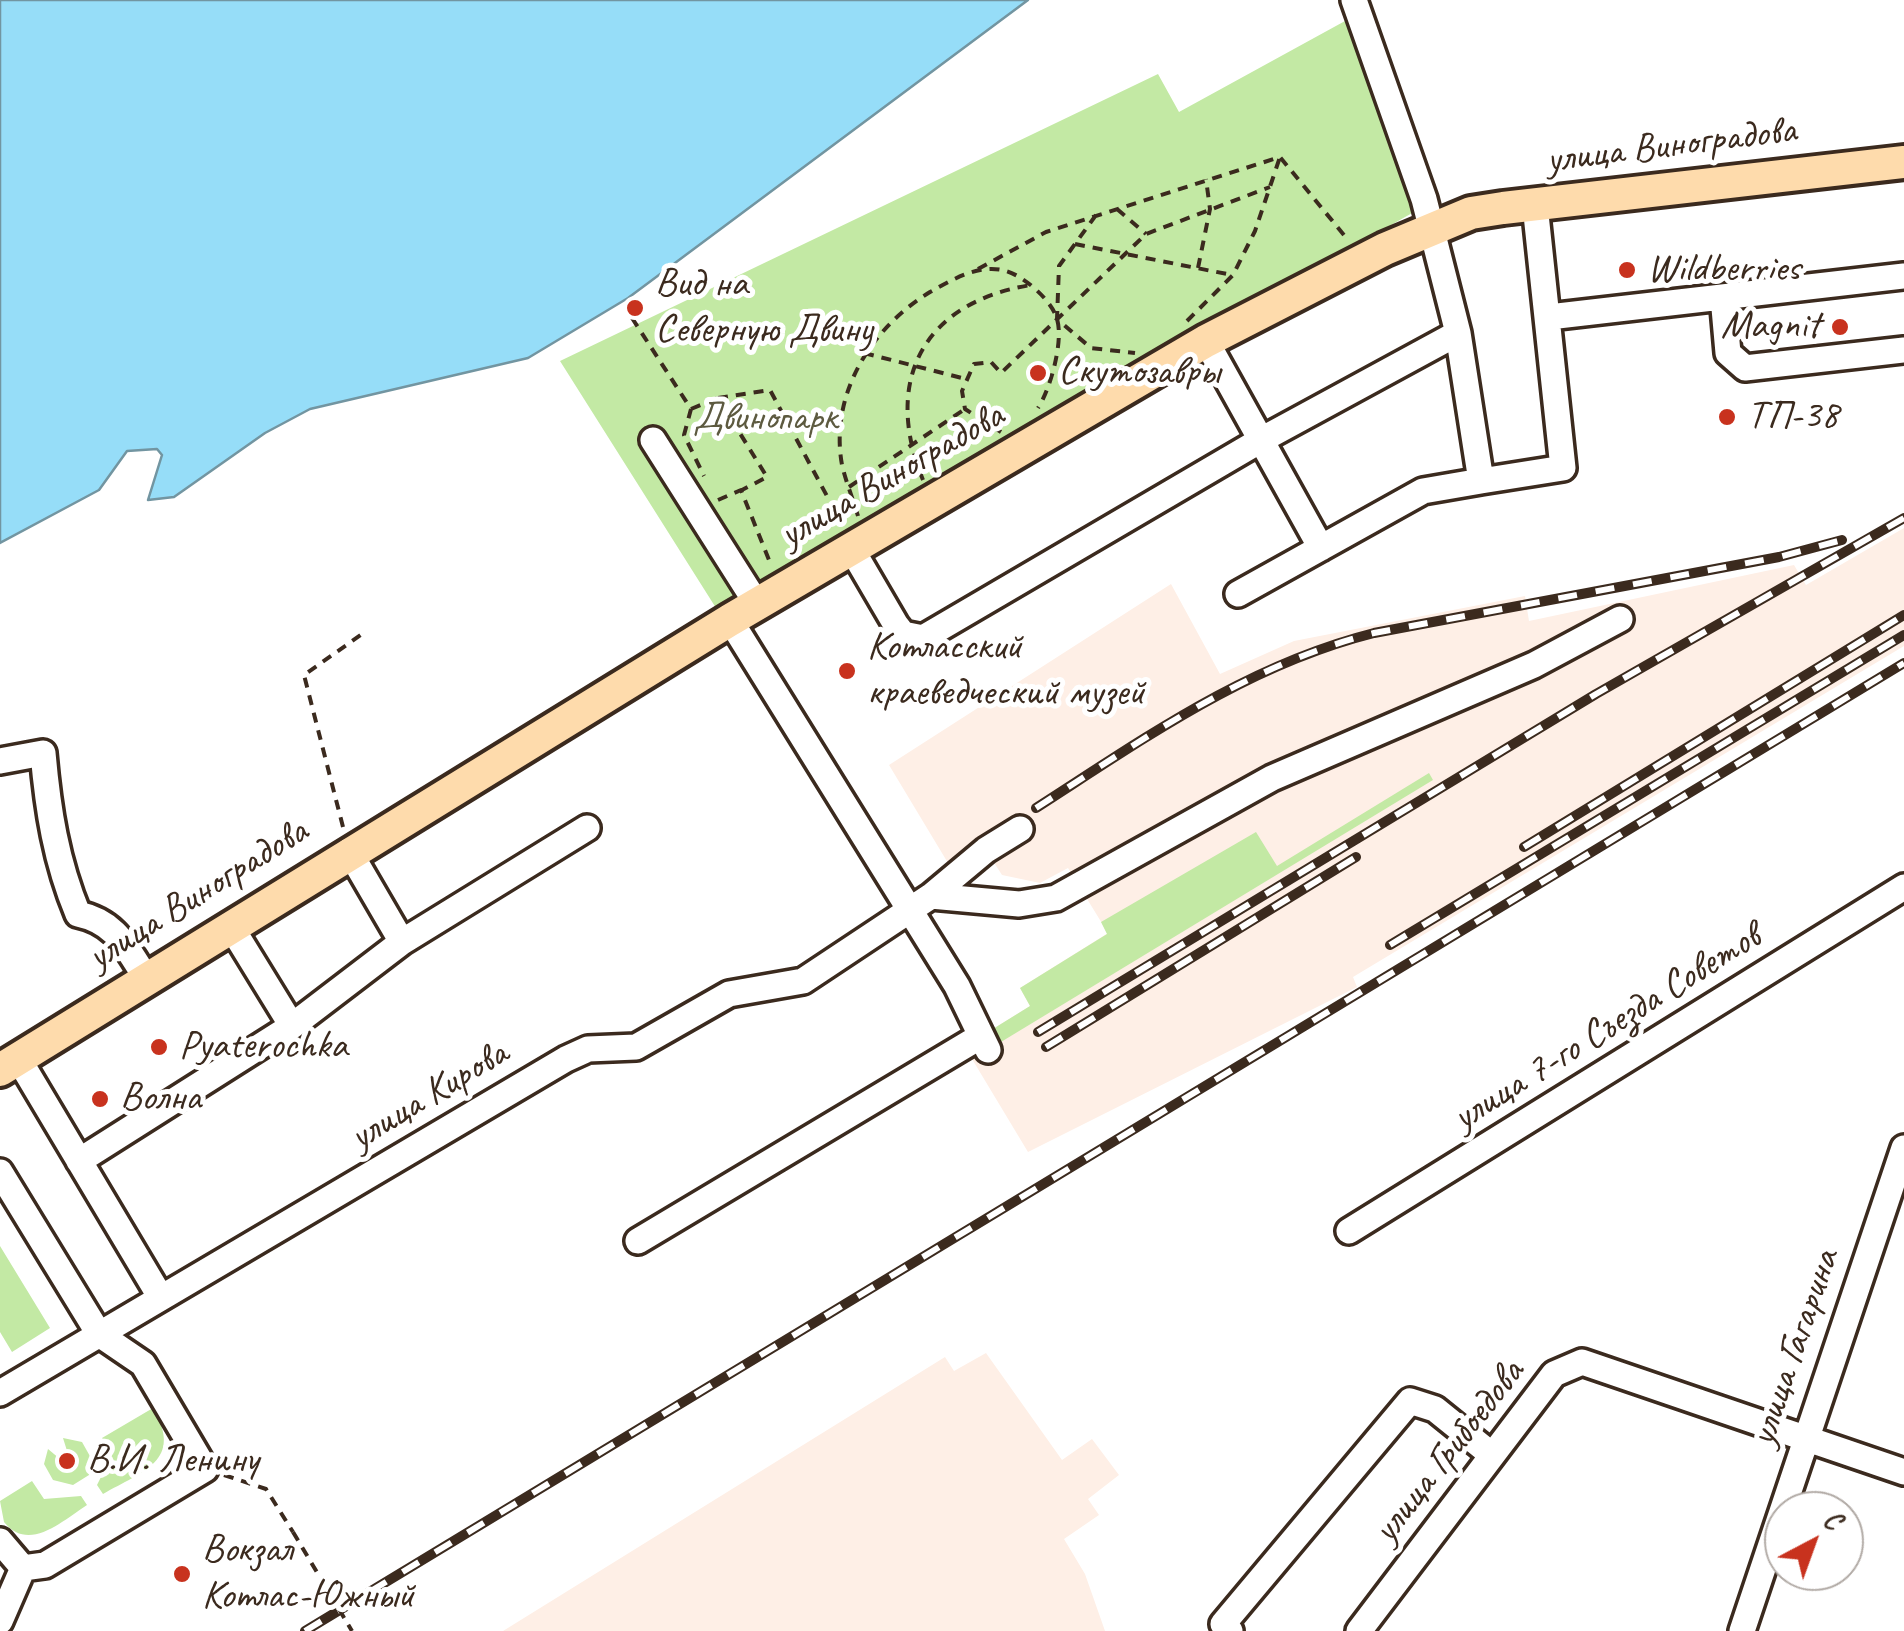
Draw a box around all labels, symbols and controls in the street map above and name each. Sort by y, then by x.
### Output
street label: улица Виноградова [1544,107,1798,185]
place label: Wildberries [1647,246,1800,294]
marker: Wildberries [1616,259,1638,281]
place label: Вид на Северную Двину [655,261,872,355]
marker: Вид на Северную Двину [624,297,646,319]
place label: Magnit [1721,303,1820,351]
marker: Magnit [1829,316,1851,338]
place label: Скутозавры [1058,349,1220,397]
marker: Скутозавры [1027,362,1049,384]
street label: улица Виноградова [771,392,1013,560]
place label: ТП-38 [1747,393,1838,441]
park label: Двинопарк [693,395,837,443]
marker: ТП-38 [1716,406,1738,428]
place label: Котласский краеведческий музей [867,624,1145,718]
marker: Котласский краеведческий музей [836,660,858,682]
street label: улица Виноградова [79,808,317,982]
street label: улица 7-го Съезда Советов [1444,914,1770,1142]
place label: Pyaterochka [179,1023,347,1071]
street label: улица Кирова [341,1030,517,1162]
marker: Pyaterochka [148,1036,170,1058]
place label: Волна [120,1075,201,1123]
marker: Волна [89,1088,111,1110]
street label: улица Гагарина [1739,1244,1851,1452]
street label: улица Грибоедова [1362,1351,1536,1553]
place label: В.И. Ленину [87,1437,259,1485]
marker: В.И. Ленину [56,1450,78,1472]
north arrow [1764,1491,1864,1591]
text: С [1816,1502,1849,1537]
place label: Вокзал Котлас-Южный [202,1527,414,1621]
marker: Вокзал Котлас-Южный [171,1563,193,1585]

